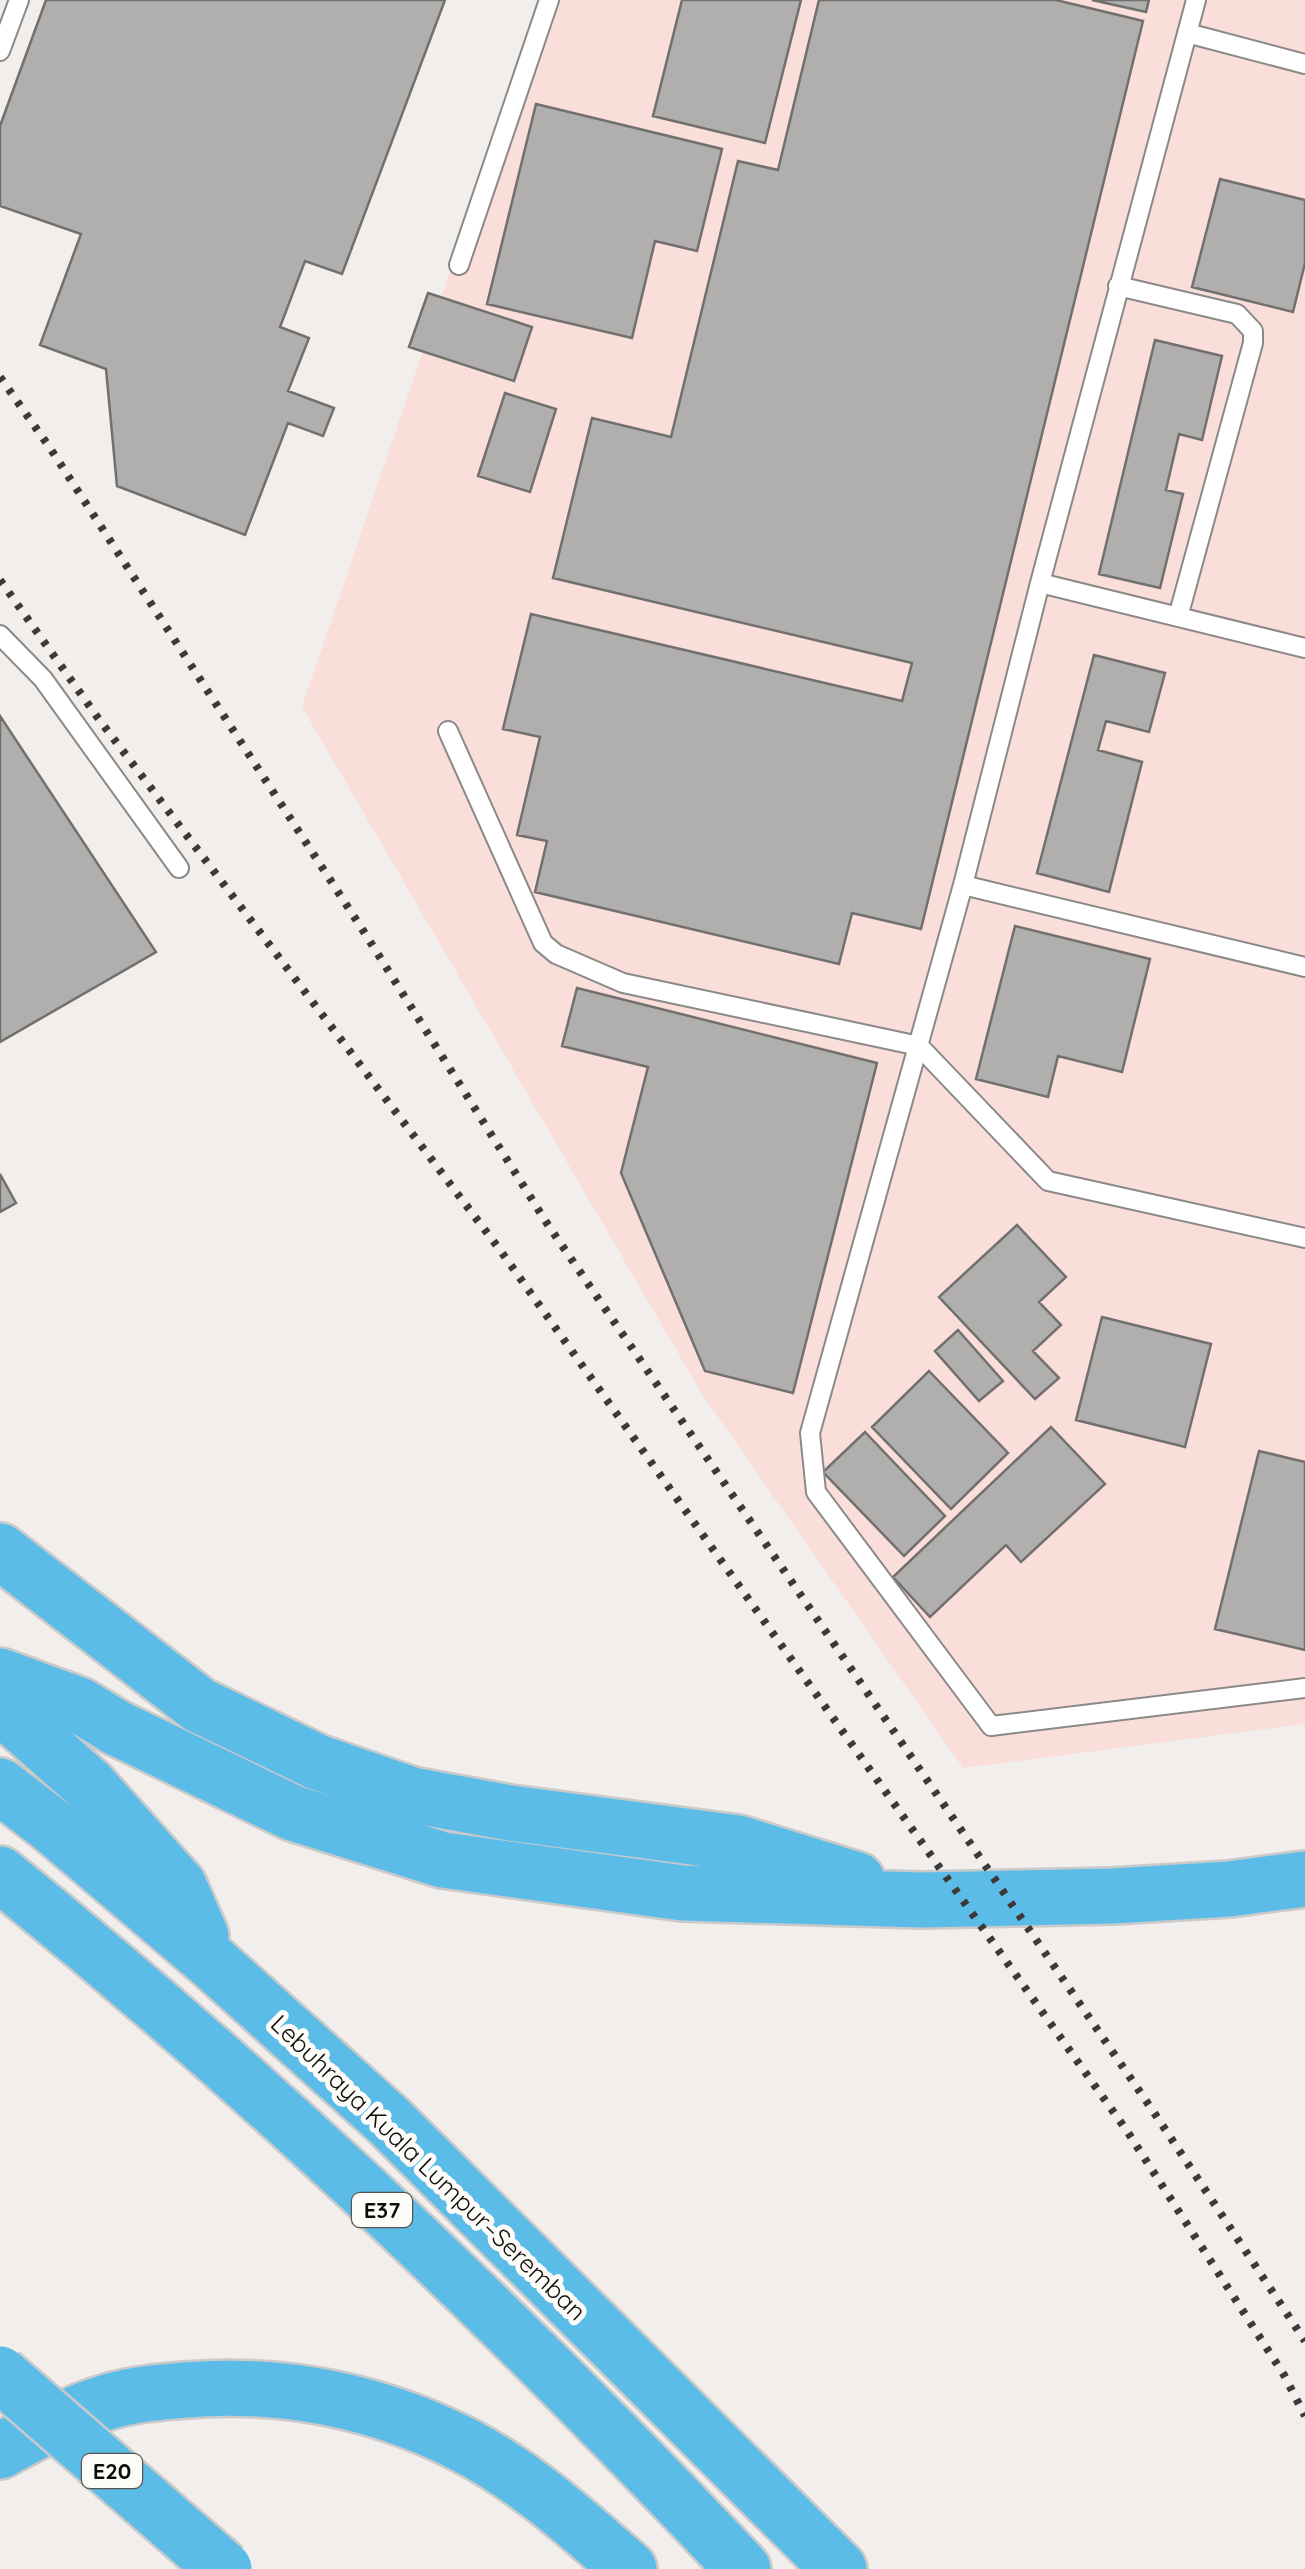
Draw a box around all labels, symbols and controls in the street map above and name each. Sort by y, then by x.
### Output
street label: Lebuhraya Kuala Lumpur–Seremban [265,2008,593,2326]
road number: E37 [352,2193,412,2227]
road number: E20 [82,2454,142,2488]

